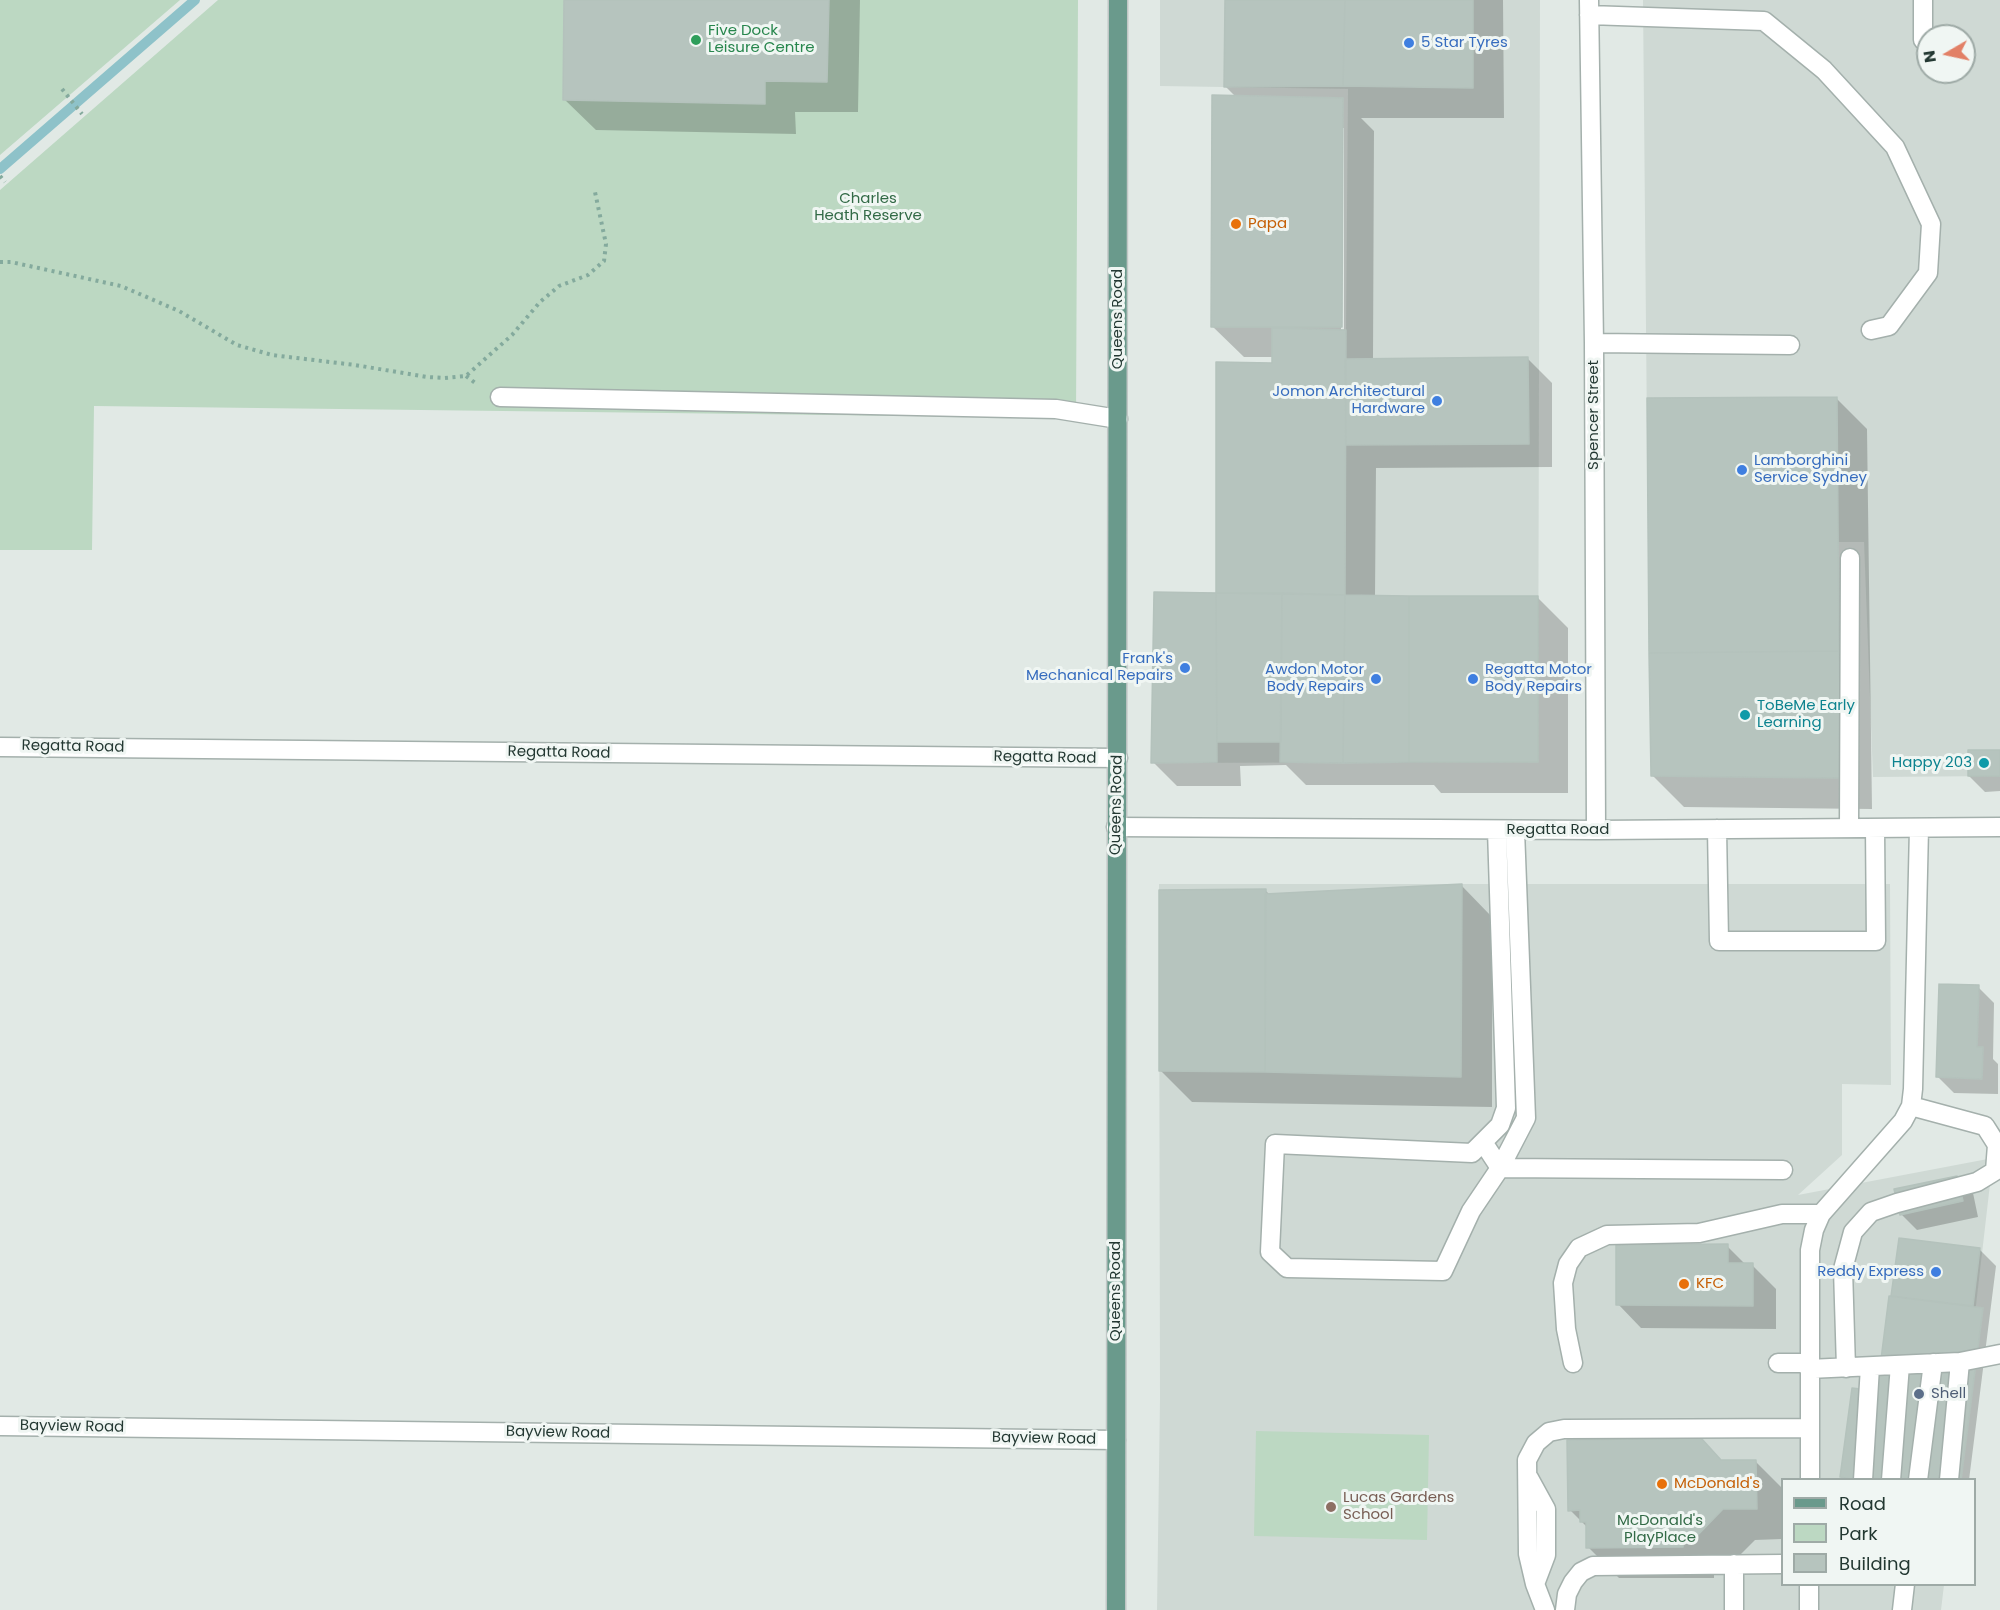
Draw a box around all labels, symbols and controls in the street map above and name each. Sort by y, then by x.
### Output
place label: Five Dock Leisure Centre [708,22,815,57]
north arrow [1916,24,1976,84]
marker: Five Dock Leisure Centre [689,33,703,47]
place label: 5 Star Tyres [1421,34,1508,52]
marker: 5 Star Tyres [1402,36,1416,50]
text: N [1917,49,1942,64]
park label: Charles Heath Reserve [814,190,922,225]
place label: Papa [1248,215,1287,233]
marker: Papa [1229,217,1243,231]
street label: Queens Road [1109,269,1127,369]
street label: Spencer Street [1585,360,1603,470]
place label: Jomon Architectural Hardware [1272,383,1425,418]
marker: Jomon Architectural Hardware [1430,394,1444,408]
place label: Lamborghini Service Sydney [1754,452,1867,487]
marker: Lamborghini Service Sydney [1735,463,1749,477]
place label: Frank's Mechanical Repairs [1026,650,1173,685]
marker: Frank's Mechanical Repairs [1178,661,1192,675]
place label: Awdon Motor Body Repairs [1265,661,1364,696]
place label: Regatta Motor Body Repairs [1485,661,1592,696]
marker: Awdon Motor Body Repairs [1369,672,1383,686]
marker: Regatta Motor Body Repairs [1466,672,1480,686]
place label: ToBeMe Early Learning [1757,697,1855,732]
marker: ToBeMe Early Learning [1738,708,1752,722]
street label: Regatta Road [21,737,125,757]
street label: Regatta Road [507,743,611,763]
street label: Regatta Road [993,748,1097,768]
place label: Happy 203 [1892,754,1972,772]
street label: Queens Road [1107,755,1127,855]
marker: Happy 203 [1977,756,1991,770]
street label: Regatta Road [1507,821,1609,839]
street label: Queens Road [1107,1241,1125,1341]
place label: Reddy Express [1817,1263,1924,1281]
marker: Reddy Express [1929,1265,1943,1279]
place label: KFC [1696,1275,1724,1293]
marker: KFC [1677,1277,1691,1291]
place label: Shell [1931,1385,1966,1403]
marker: Shell [1912,1387,1926,1401]
street label: Bayview Road [20,1417,124,1437]
street label: Bayview Road [506,1423,610,1443]
street label: Bayview Road [992,1429,1096,1449]
place label: McDonald's [1674,1475,1760,1493]
marker: McDonald's [1655,1477,1669,1491]
legend [1781,1478,1976,1586]
place label: Lucas Gardens School [1343,1489,1454,1524]
text: Road [1839,1491,1886,1516]
marker: Lucas Gardens School [1324,1500,1338,1514]
park label: McDonald's PlayPlace [1617,1512,1703,1547]
text: Park [1839,1521,1878,1546]
text: Building [1839,1551,1911,1576]

